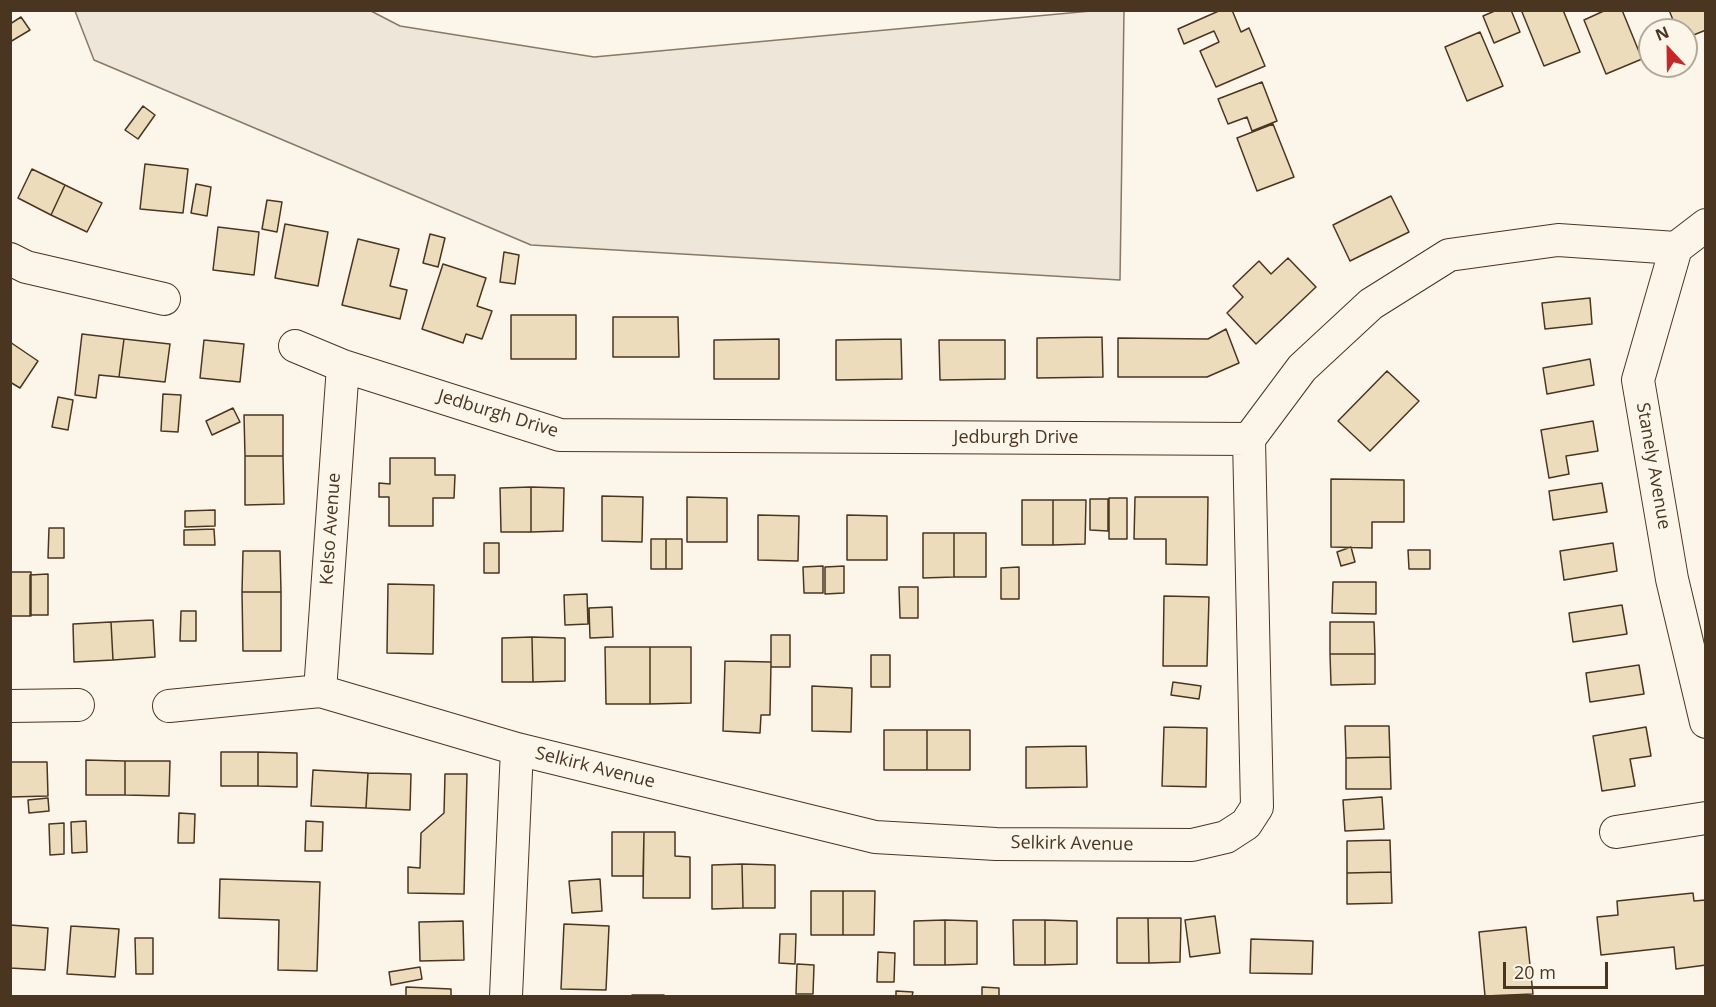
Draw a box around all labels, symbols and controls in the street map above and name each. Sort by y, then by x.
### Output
north arrow [1638,18,1698,78]
text: N [1652,21,1672,46]
street label: Jedburgh Drive [435,385,561,443]
street label: Stanely Avenue [1631,401,1675,531]
street label: Jedburgh Drive [954,427,1078,449]
street label: Kelso Avenue [316,472,346,586]
street label: Selkirk Avenue [533,743,657,793]
street label: Selkirk Avenue [1010,832,1134,856]
scale bar [1506,950,1611,988]
text: 20 m [1514,960,1556,984]

